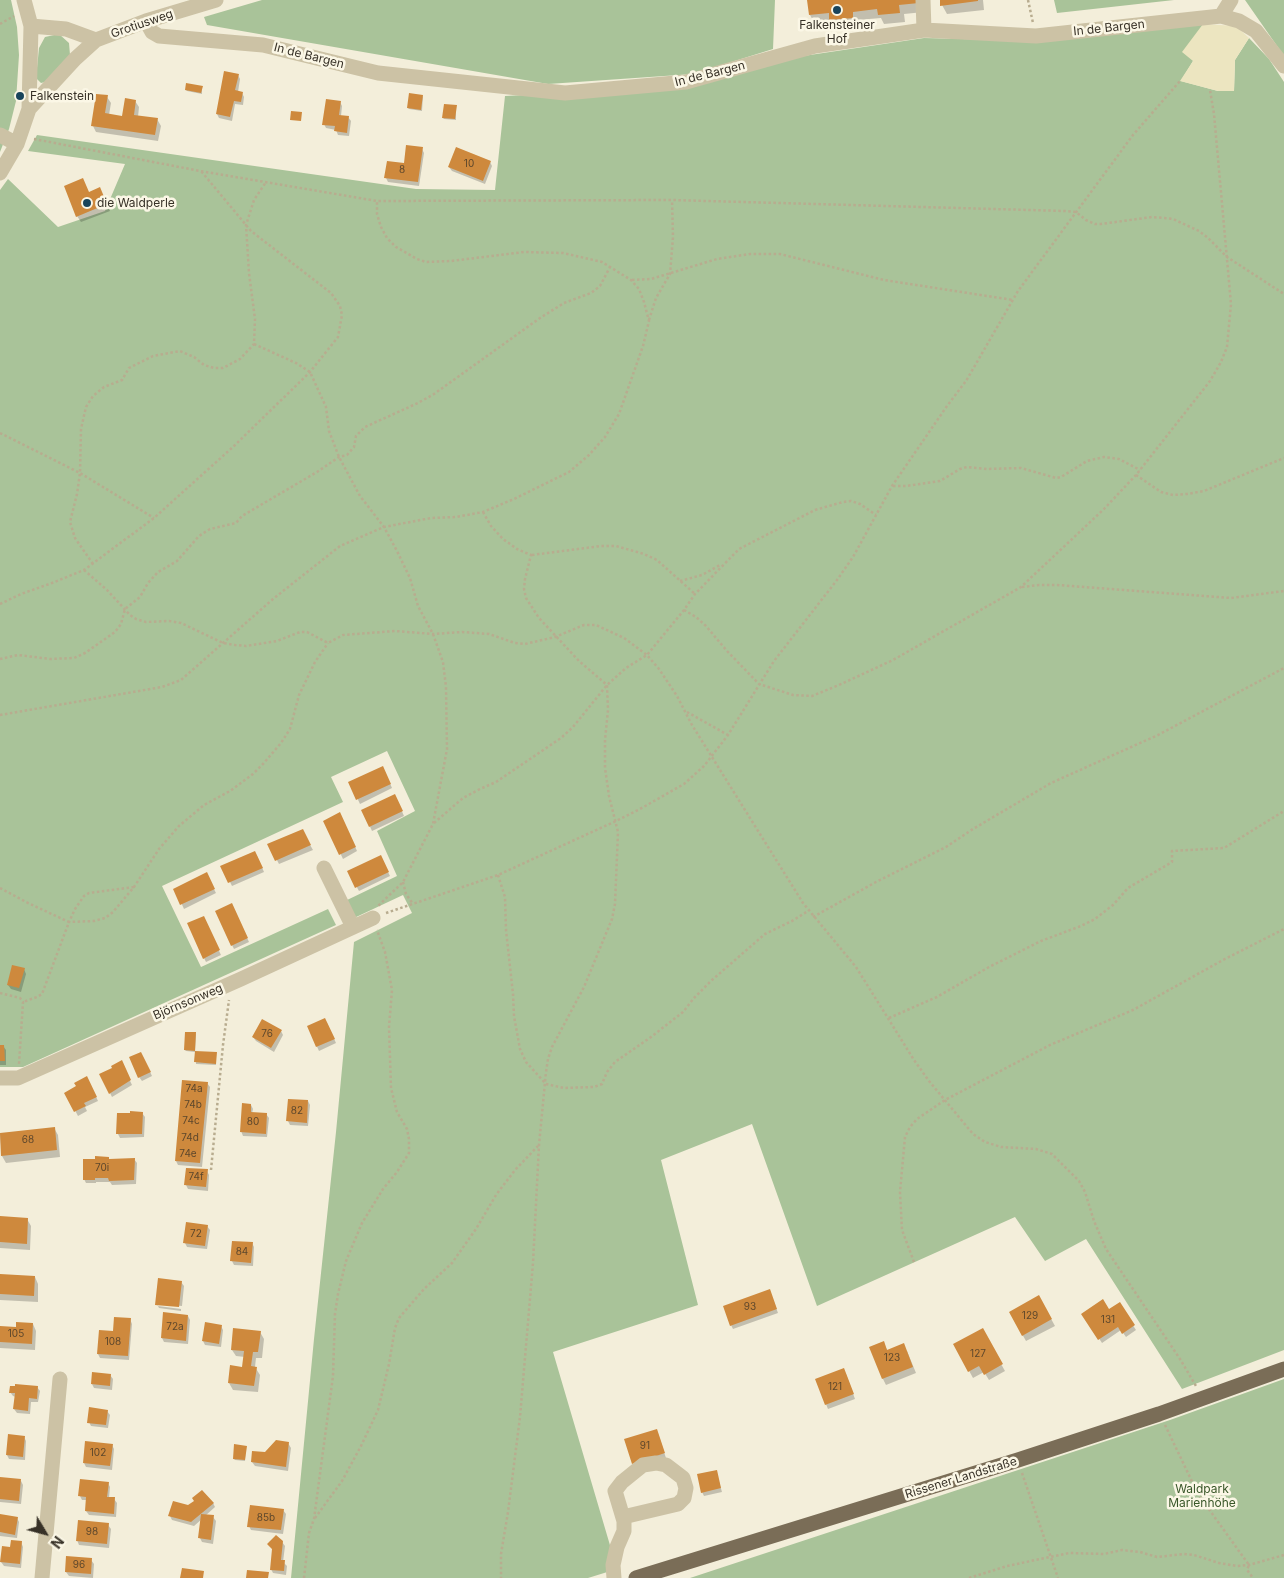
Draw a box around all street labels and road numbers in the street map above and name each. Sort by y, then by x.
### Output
street label: Grotiusweg [109,7,175,41]
street label: In de Bargen [1073,17,1145,39]
street label: In de Bargen [272,40,346,72]
street label: In de Bargen [673,58,747,90]
street label: Björnsonweg [151,981,225,1023]
street label: Rissener Landstraße [903,1454,1019,1502]

